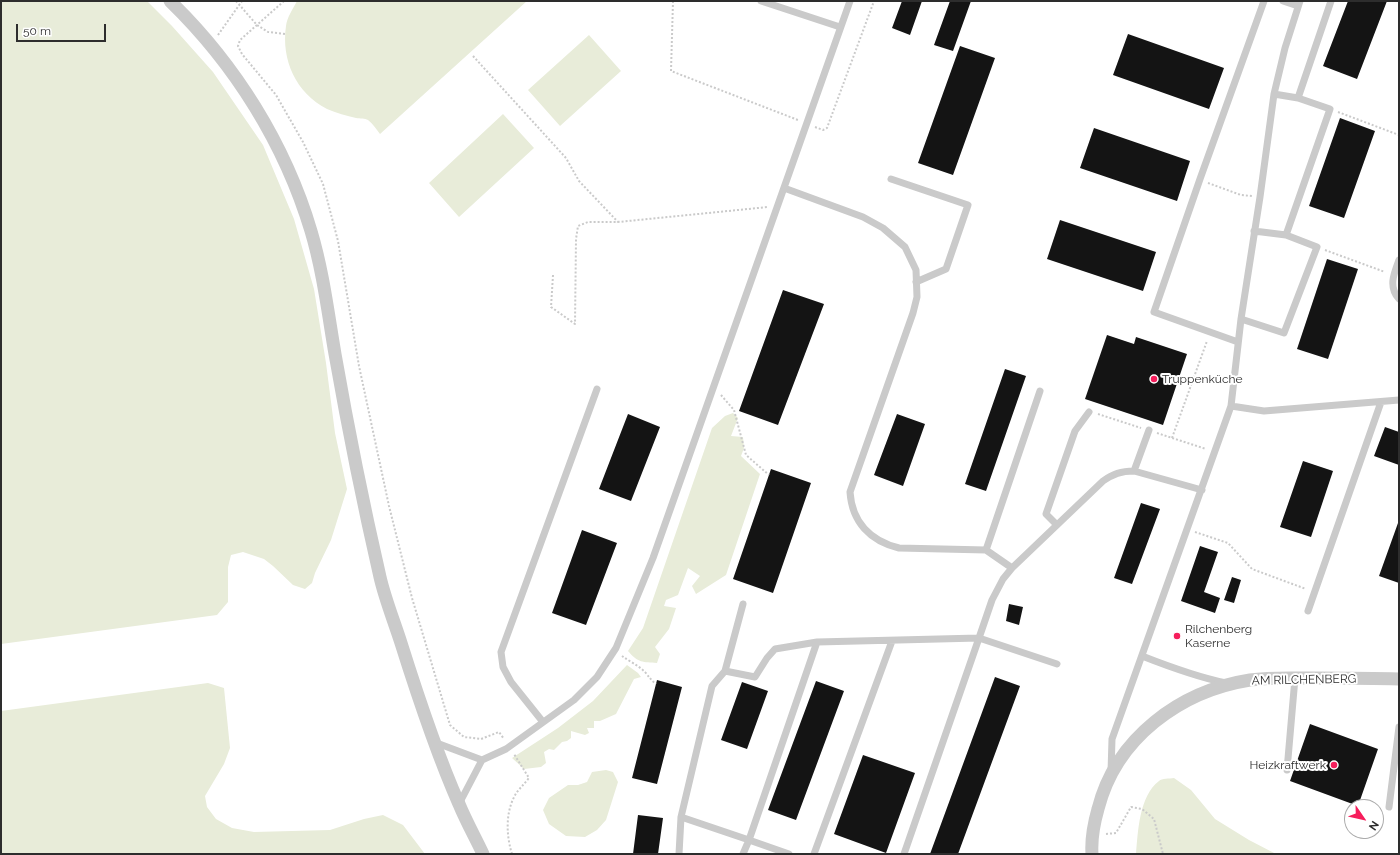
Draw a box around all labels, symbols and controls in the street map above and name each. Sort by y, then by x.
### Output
scale bar [18,16,108,42]
text: 50 m [23,24,51,38]
place label: Truppenküche [1162,372,1243,386]
marker: Truppenküche [1149,374,1159,384]
place label: Rilchenberg Kaserne [1185,622,1252,650]
marker: Rilchenberg Kaserne [1172,631,1182,641]
street label: AM RILCHENBERG [1252,672,1356,688]
place label: Heizkraftwerk [1250,758,1326,772]
marker: Heizkraftwerk [1329,760,1339,770]
north arrow [1344,799,1384,839]
text: N [1366,818,1381,833]

